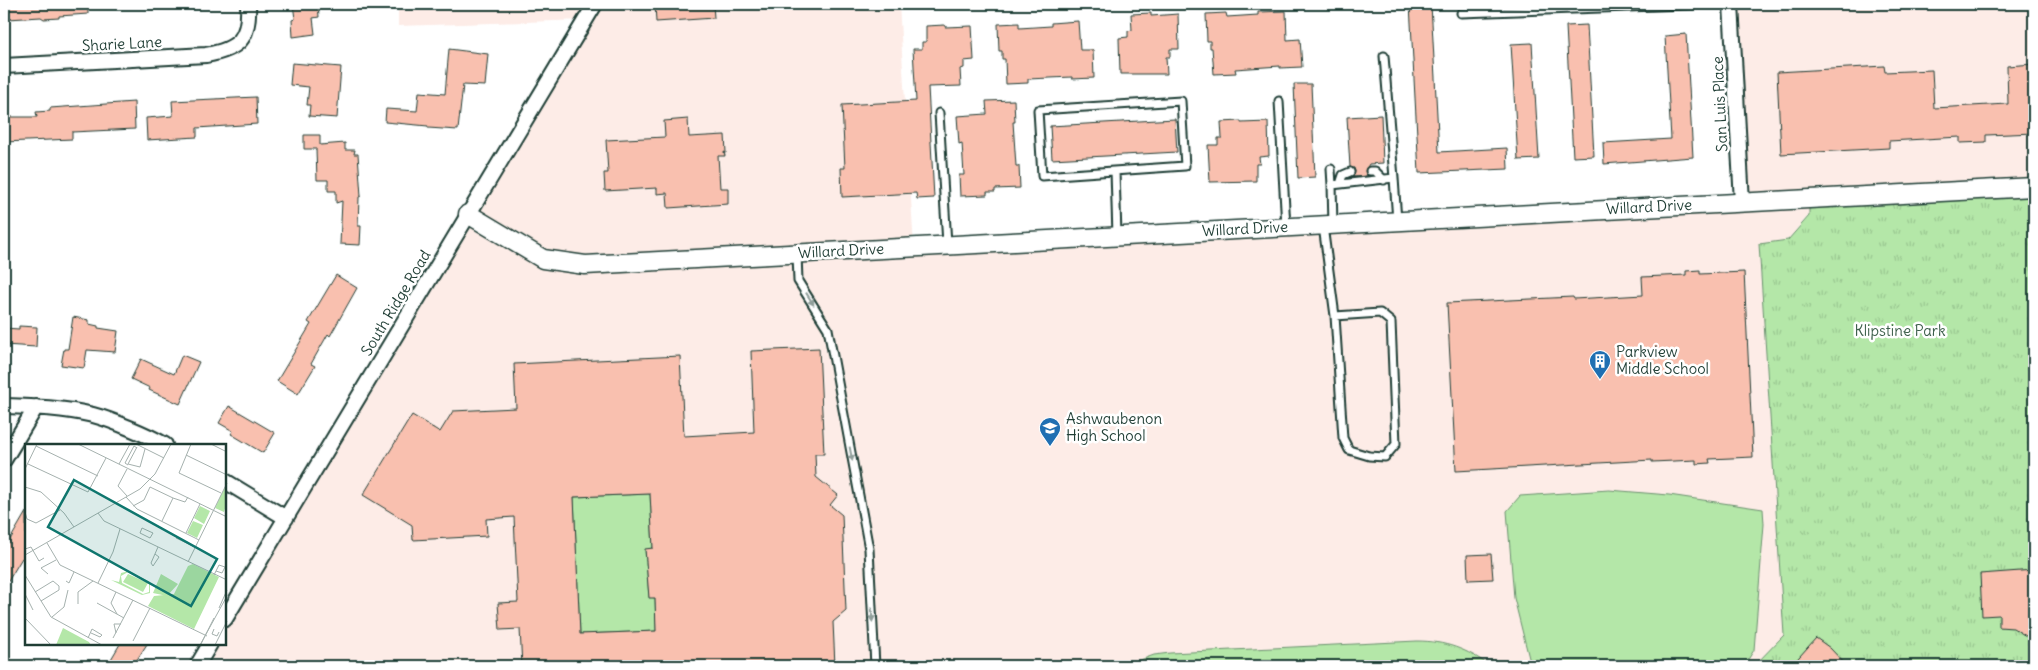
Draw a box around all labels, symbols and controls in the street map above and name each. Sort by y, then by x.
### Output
street label: Sharie Lane [81,32,162,55]
street label: San Luis Place [1708,56,1731,152]
street label: Willard Drive [1605,195,1692,218]
street label: Willard Drive [1201,217,1288,240]
street label: Willard Drive [797,239,884,262]
street label: South Ridge Road [357,246,435,359]
one-way arrow [805,293,814,306]
park label: Klipstine Park [1854,321,1946,340]
place label: Parkview Middle School [1616,342,1709,378]
building icon: Parkview Middle School [1588,349,1612,380]
place label: Ashwaubenon High School [1066,409,1163,445]
school or university icon: Ashwaubenon High School [1038,416,1062,447]
inset map [25,444,226,645]
one-way arrow [848,447,856,463]
one-way arrow [869,607,877,623]

